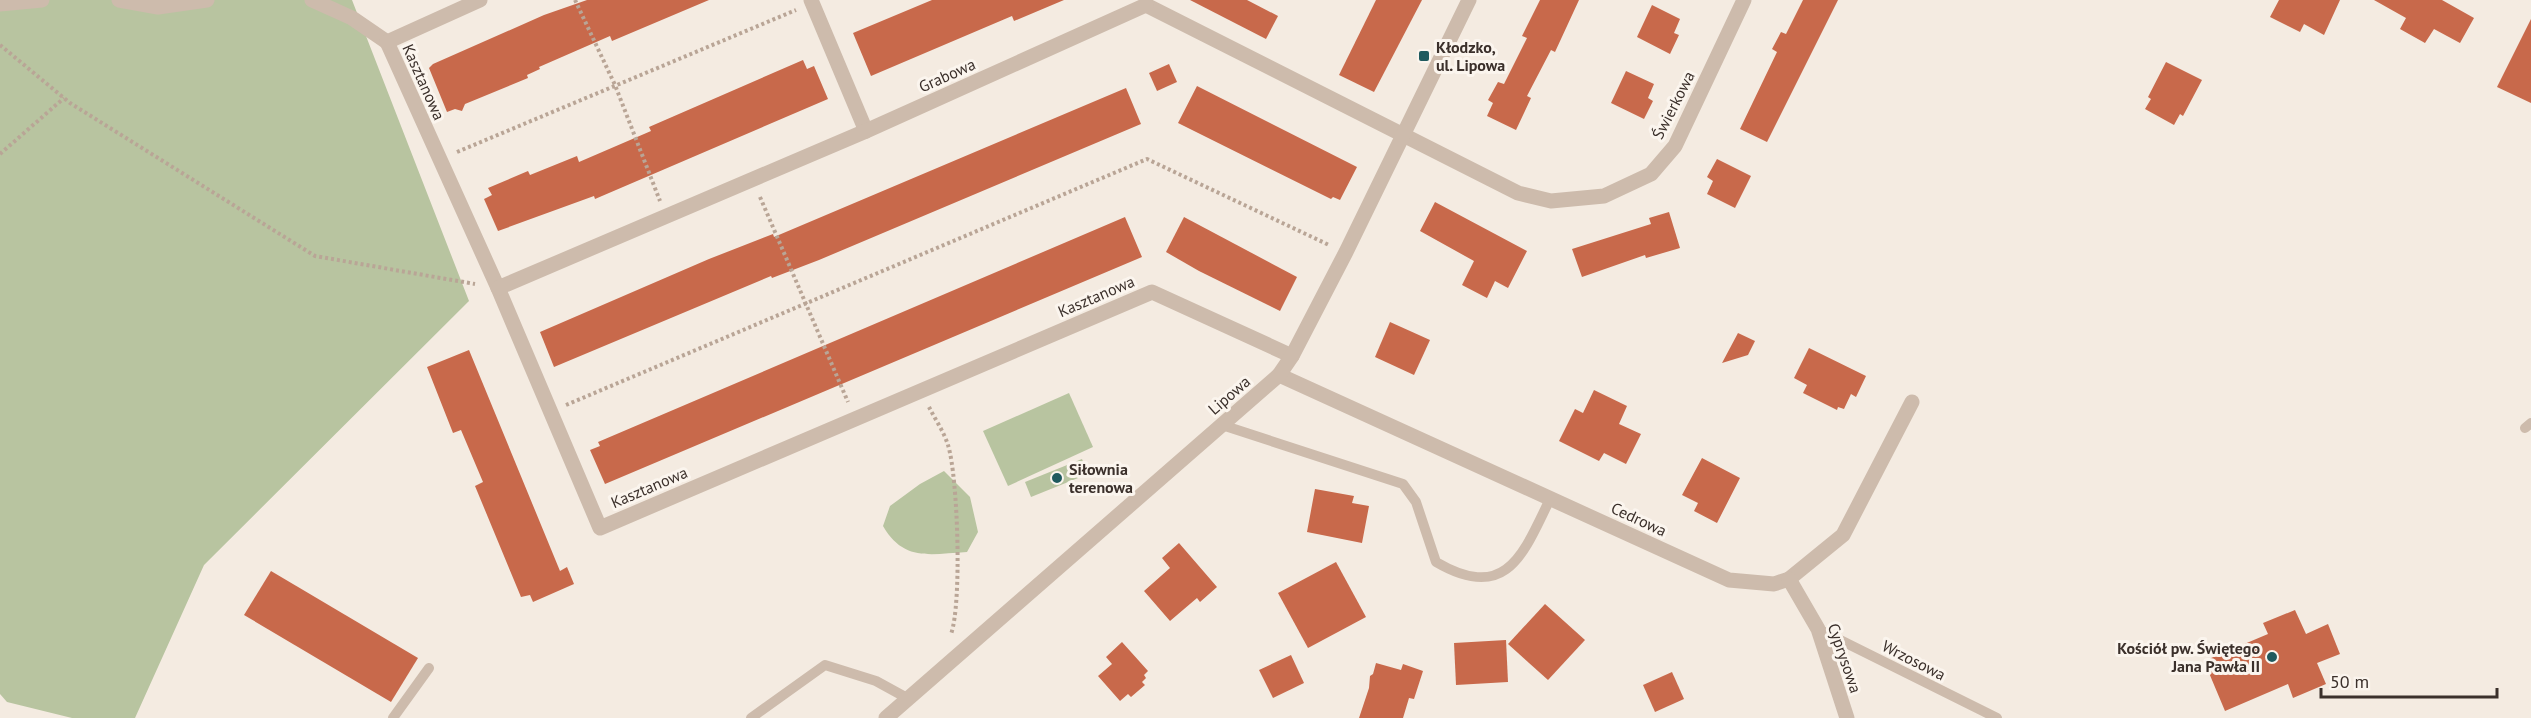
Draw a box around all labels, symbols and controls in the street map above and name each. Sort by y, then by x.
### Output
place label: Kłodzko, ul. Lipowa [1436,37,1505,75]
street label: Kasztanowa [398,41,450,123]
marker: Kłodzko, ul. Lipowa [1417,49,1431,63]
street label: Grabowa [916,54,978,96]
street label: Świerkowa [1647,68,1699,142]
street label: Kasztanowa [1055,271,1137,321]
street label: Lipowa [1204,371,1254,419]
place label: Siłownia terenowa [1069,459,1133,497]
street label: Kasztanowa [608,462,690,512]
marker: Siłownia terenowa [1050,471,1064,485]
street label: Cedrowa [1608,497,1670,541]
street label: Cyprysowa [1824,621,1866,695]
street label: Wrzosowa [1879,636,1949,684]
place label: Kościół pw. Świętego Jana Pawła II [2117,638,2260,676]
marker: Kościół pw. Świętego Jana Pawła II [2265,650,2279,664]
scale bar [2321,661,2496,699]
text: 50 m [2330,670,2369,693]

